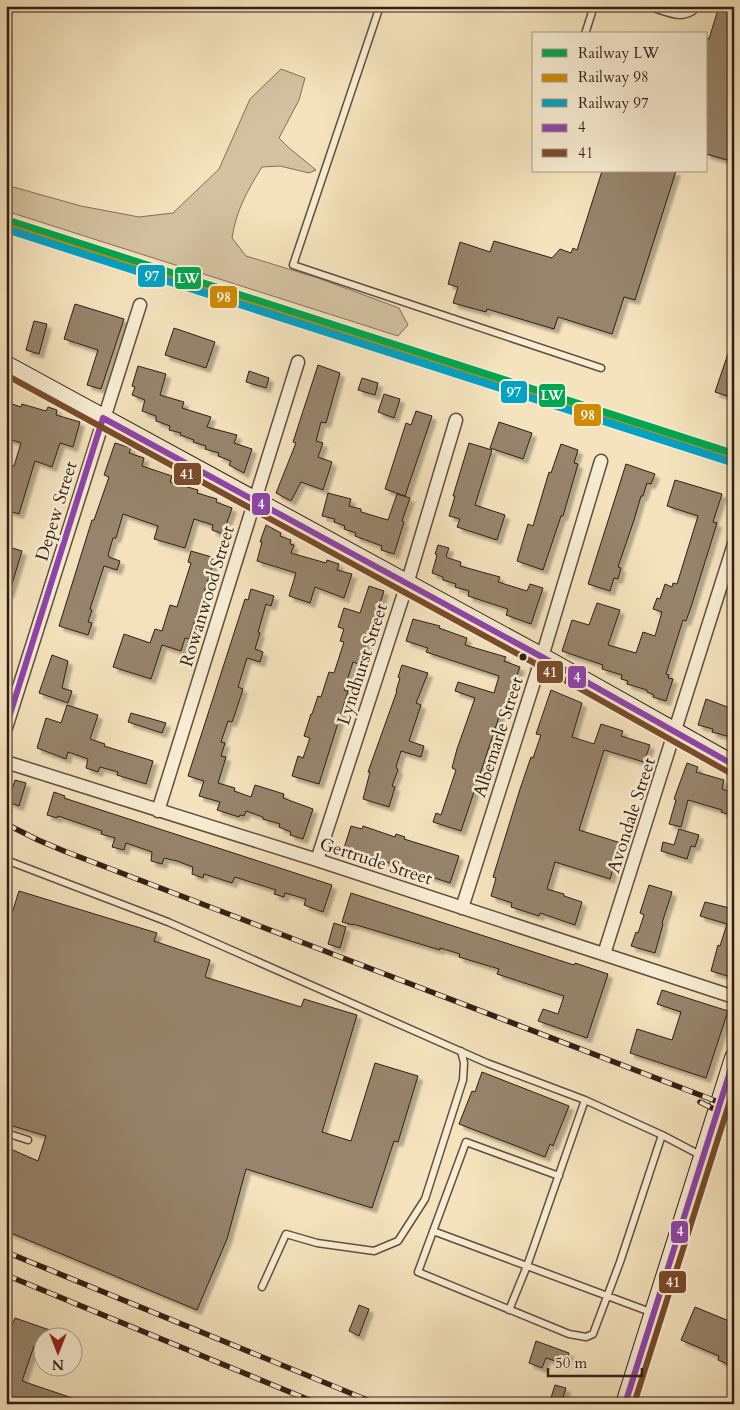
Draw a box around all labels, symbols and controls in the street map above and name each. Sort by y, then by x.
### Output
legend [532,32,708,172]
text: Railway LW [578,43,659,63]
text: Railway 98 [578,67,649,87]
text: Railway 97 [578,93,649,113]
text: 4 [578,117,586,137]
text: 41 [578,143,593,163]
line badge: 97 [137,264,166,288]
line badge: LW [174,266,202,290]
text: 97 [145,267,159,286]
text: LW [176,269,201,288]
line badge: 98 [209,285,238,309]
text: 98 [217,288,231,307]
line badge: 97 [500,380,528,404]
text: 97 [507,383,521,402]
line badge: LW [538,383,566,408]
text: LW [540,386,565,405]
line badge: 98 [573,403,602,427]
text: 98 [581,406,595,425]
street label: Depew Street [29,458,84,564]
line badge: 41 [173,462,202,486]
text: 41 [180,465,194,484]
line badge: 4 [251,492,271,516]
text: 4 [257,495,265,514]
street label: Rowanwood Street [174,522,241,670]
street label: Lyndhurst Street [331,600,394,728]
unlabelled marker [518,652,528,662]
line badge: 41 [536,660,564,684]
text: 41 [543,663,557,682]
line badge: 4 [567,665,587,689]
text: 4 [573,668,581,687]
street label: Albemarle Street [467,673,530,801]
street label: Avondale Street [601,754,662,876]
street label: Gertrude Street [316,832,436,892]
line badge: 4 [670,1220,689,1244]
text: 4 [676,1222,684,1241]
line badge: 41 [658,1270,687,1294]
text: 41 [666,1273,680,1292]
north arrow [32,1328,82,1378]
scale bar [548,1345,641,1377]
text: 50 m [555,1353,587,1373]
text: N [52,1355,64,1374]

